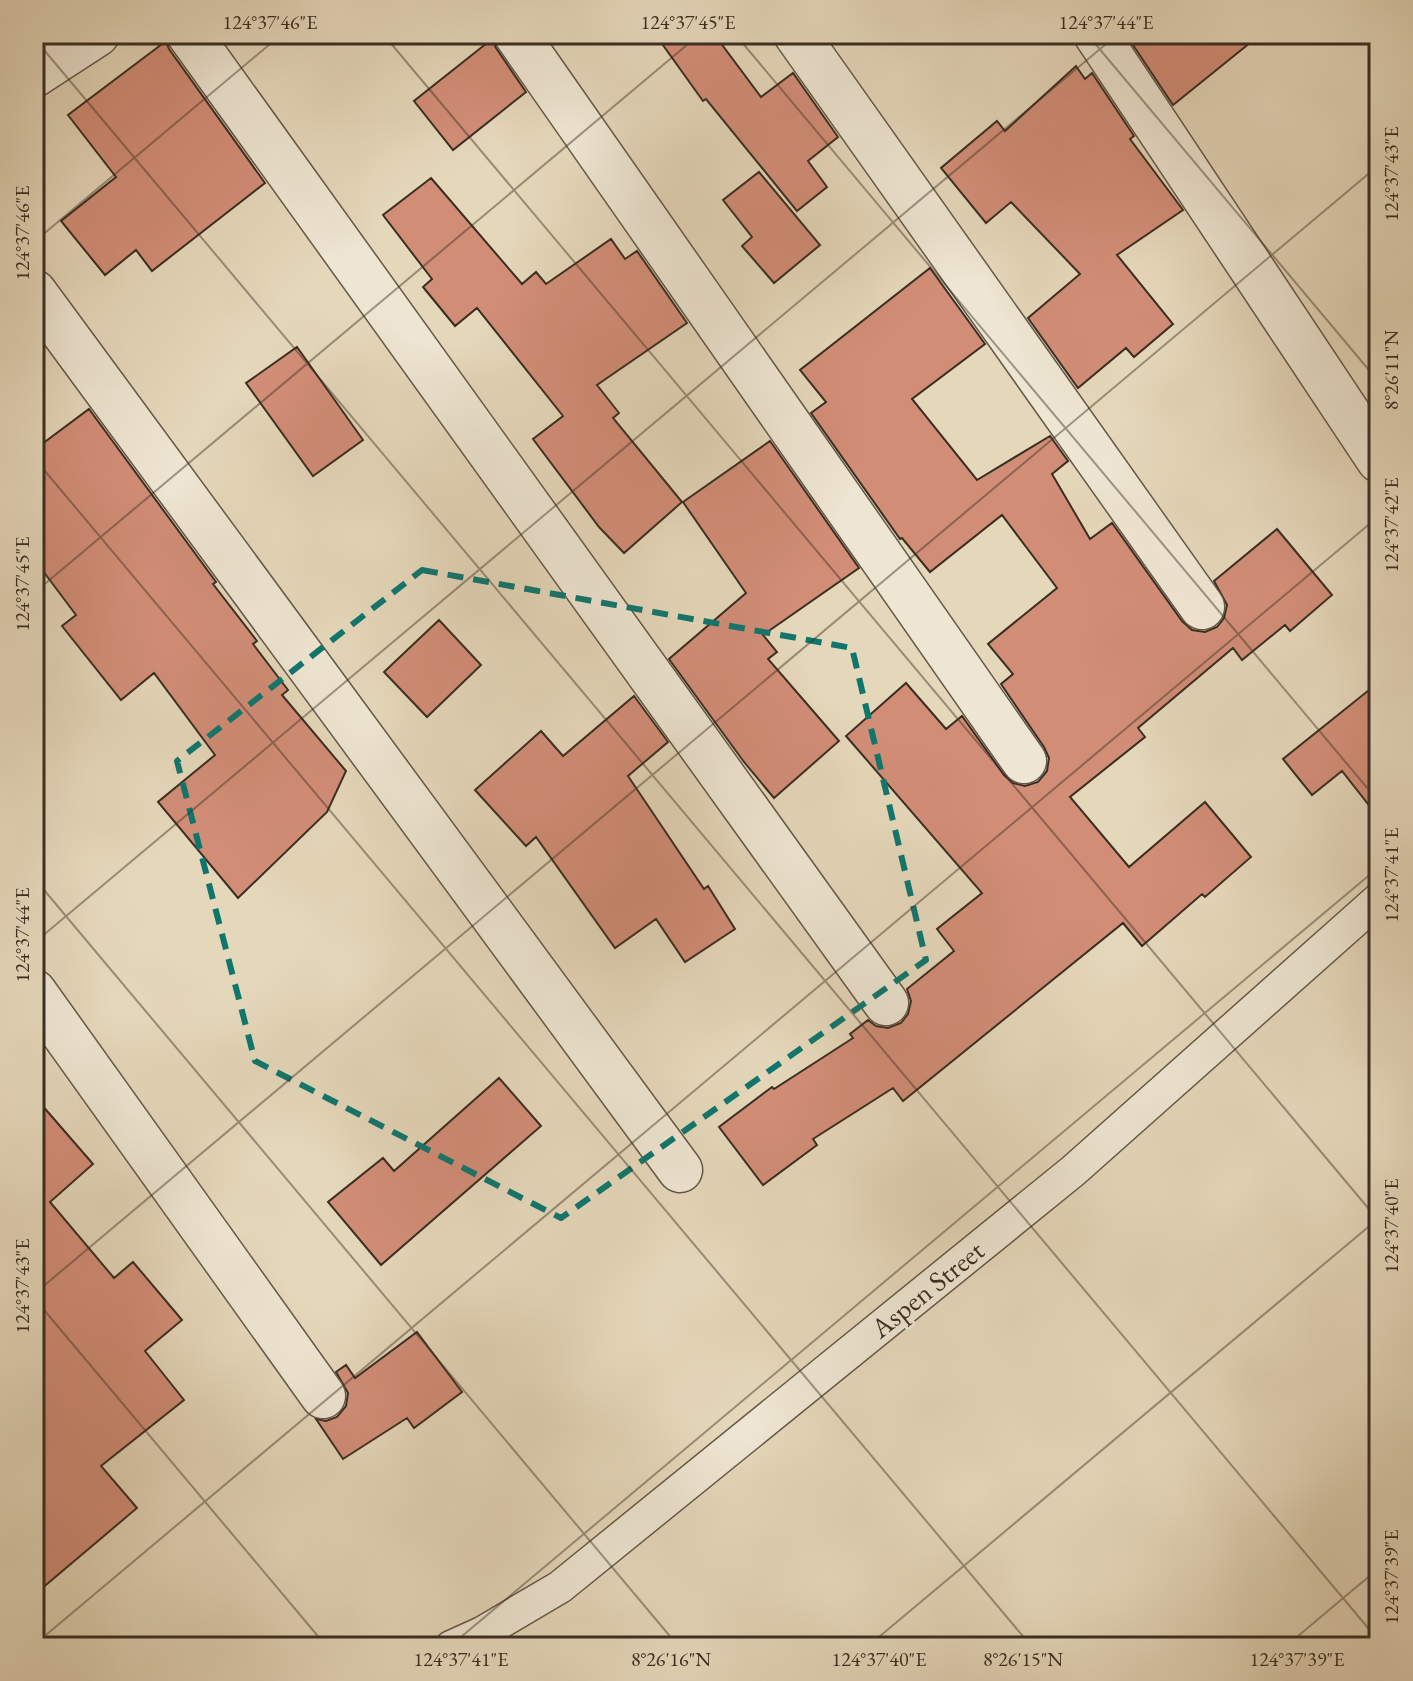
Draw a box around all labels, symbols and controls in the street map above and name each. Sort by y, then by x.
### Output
text: 124°37'46"E [223,9,317,35]
text: 124°37'45"E [641,9,735,35]
text: 124°37'44"E [1059,9,1153,35]
text: 124°37'43"E [1378,127,1404,221]
text: 124°37'46"E [9,186,35,280]
text: 8°26'11"N [1378,330,1404,410]
text: 124°37'42"E [1378,478,1404,572]
text: 124°37'45"E [9,537,35,631]
text: 124°37'41"E [1378,828,1404,922]
text: 124°37'44"E [9,888,35,982]
text: 124°37'40"E [1378,1179,1404,1273]
street label: Aspen Street [862,1232,991,1346]
text: 124°37'43"E [9,1239,35,1333]
text: 124°37'39"E [1378,1530,1404,1624]
text: 124°37'41"E [414,1646,508,1672]
text: 8°26'16"N [631,1646,711,1672]
text: 124°37'40"E [832,1646,926,1672]
text: 8°26'15"N [983,1646,1063,1672]
text: 124°37'39"E [1250,1646,1344,1672]

